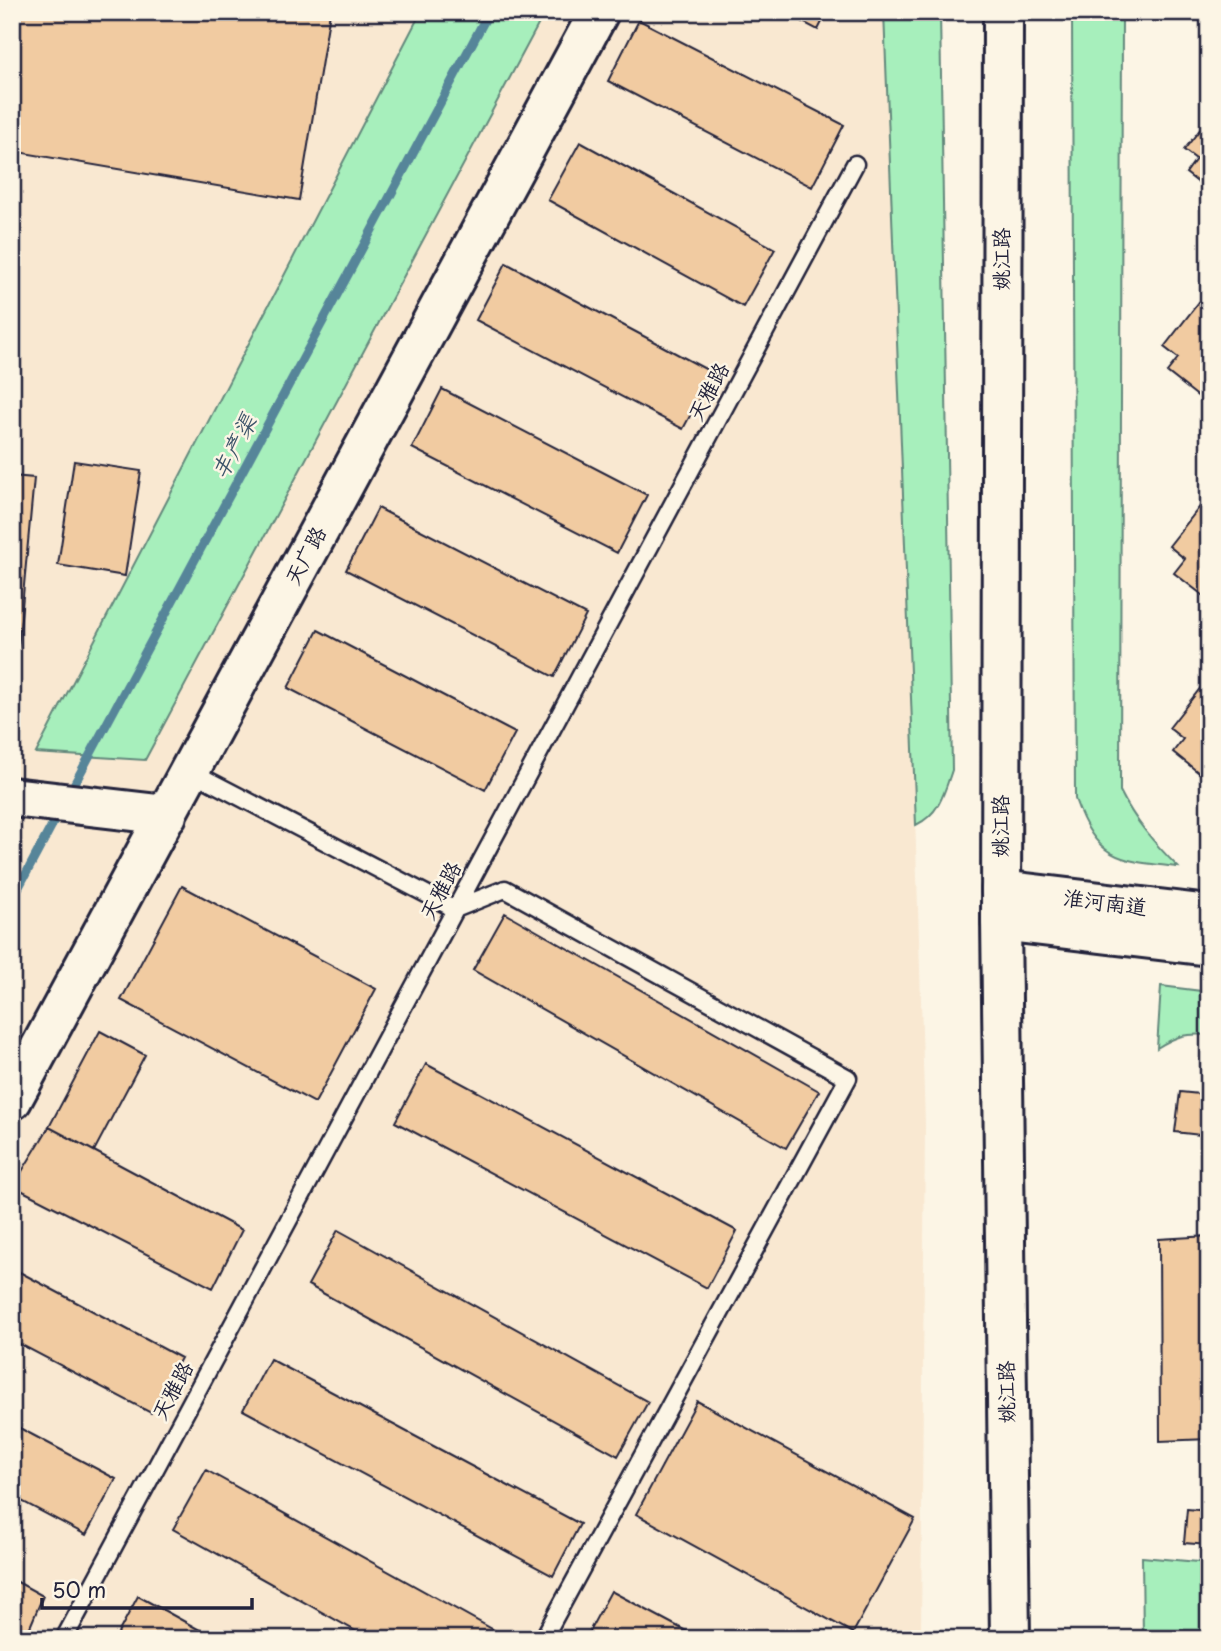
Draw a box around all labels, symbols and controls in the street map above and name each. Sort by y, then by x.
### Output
street label: 姚江路 [984,228,1016,291]
street label: 天雅路 [678,356,736,426]
water label: 丰产渠 [201,406,265,485]
street label: 天广路 [275,520,333,590]
street label: 姚江路 [983,795,1015,858]
street label: 天雅路 [410,855,468,925]
street label: 淮河南道 [1062,880,1149,922]
street label: 天雅路 [142,1355,200,1425]
street label: 姚江路 [988,1360,1022,1424]
scale bar [42,1567,252,1611]
text: 50 m [52,1573,106,1605]

